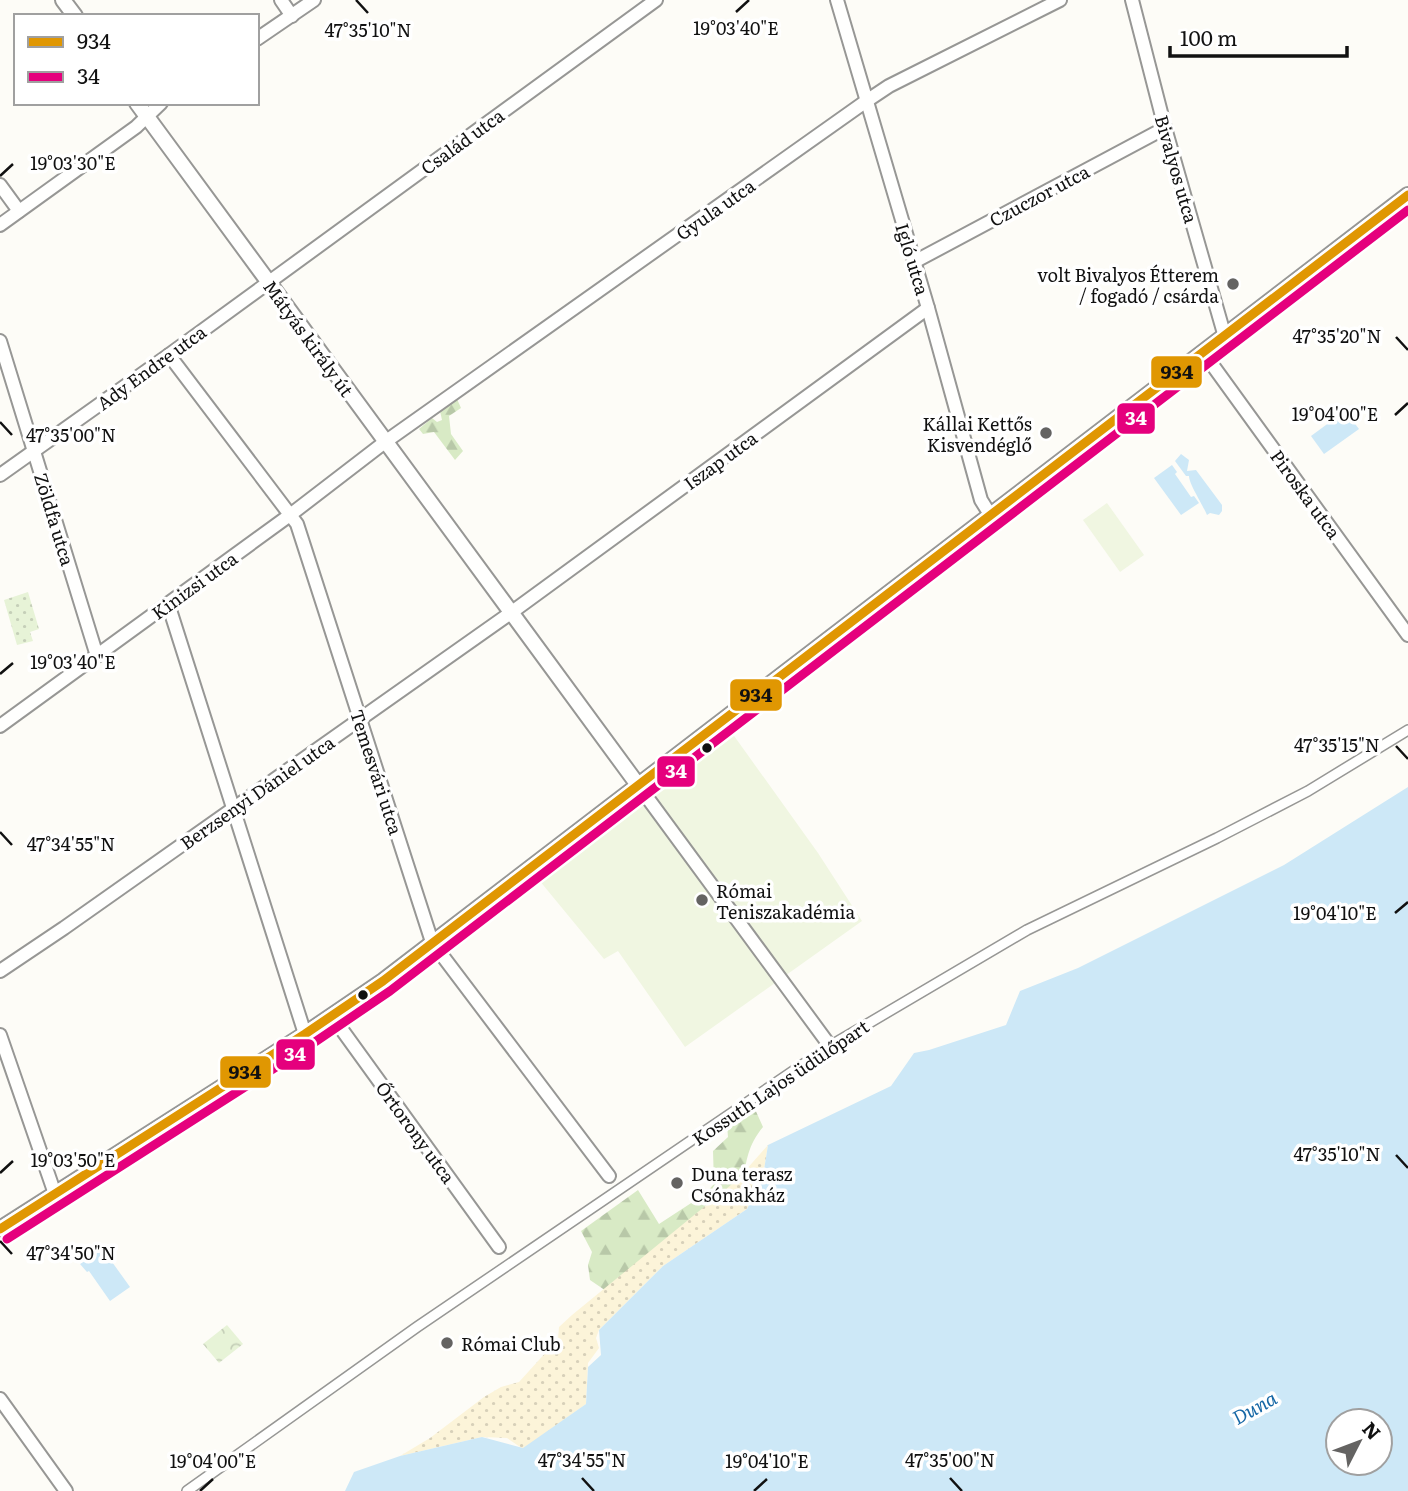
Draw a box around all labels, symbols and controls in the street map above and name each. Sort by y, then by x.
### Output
legend [14,14,259,105]
text: 19°03'40"E [693,14,779,41]
scale bar [1170,14,1347,58]
text: 47°35'10"N [324,16,412,43]
text: 100 m [1180,21,1237,52]
text: 934 [77,24,111,55]
text: 34 [77,59,100,90]
street label: Család utca [415,101,510,181]
street label: Bivalyos utca [1149,112,1205,227]
text: 19°03'30"E [30,149,116,176]
street label: Czuczor utca [984,157,1094,233]
street label: Gyula utca [670,172,760,246]
street label: Igló utca [889,220,937,299]
place label: volt Bivalyos Étterem / fogadó / csárda [1037,261,1219,309]
street label: Mátyás király út [257,274,361,402]
marker: volt Bivalyos Étterem / fogadó / csárda [1225,276,1241,292]
street label: Ady Endre utca [91,318,212,416]
text: 47°35'20"N [1293,322,1381,349]
line badge: 934 [1150,355,1203,389]
text: 934 [1161,357,1194,385]
text: 19°04'00"E [1292,400,1378,427]
line badge: 34 [1116,402,1156,435]
text: 34 [1125,403,1148,431]
place label: Kállai Kettős Kisvendéglő [922,410,1032,458]
text: 47°35'00"N [26,421,116,448]
street label: Iszap utca [678,424,763,496]
marker: Kállai Kettős Kisvendéglő [1038,425,1054,441]
street label: Piroska utca [1264,444,1348,544]
street label: Zöldfa utca [28,469,82,569]
street label: Kinizsi utca [145,544,243,626]
text: 19°03'40"E [30,648,116,675]
line badge: 934 [729,678,783,712]
text: 934 [740,680,773,708]
street label: Temesvári utca [344,706,410,838]
street label: Berzsenyi Dániel utca [174,728,340,856]
text: 47°35'15"N [1294,731,1380,758]
unlabelled marker [700,741,714,755]
line badge: 34 [656,755,696,788]
text: 34 [665,756,688,784]
text: 47°34'55"N [27,830,115,857]
place label: Római Teniszakadémia [716,877,856,925]
marker: Római Teniszakadémia [694,892,710,908]
text: 19°04'10"E [1293,899,1377,926]
unlabelled marker [356,988,370,1002]
street label: Kossuth Lajos üdülőpart [686,1012,874,1151]
line badge: 34 [275,1038,316,1071]
text: 34 [284,1039,307,1067]
line badge: 934 [219,1055,272,1089]
text: 934 [229,1057,262,1085]
street label: Őrtorony utca [370,1075,462,1189]
text: 47°35'10"N [1293,1140,1381,1167]
text: 19°03'50"E [31,1146,115,1173]
place label: Duna terasz Csónakház [691,1160,793,1208]
marker: Duna terasz Csónakház [669,1175,685,1191]
text: 47°34'50"N [26,1239,116,1266]
place label: Római Club [461,1330,561,1357]
marker: Római Club [439,1335,455,1351]
water label: Duna [1226,1383,1282,1431]
north arrow [1324,1407,1394,1477]
text: N [1357,1415,1388,1445]
text: 47°34'55"N [538,1446,626,1473]
text: 47°35'00"N [905,1446,995,1473]
text: 19°04'00"E [170,1447,256,1474]
text: 19°04'10"E [725,1447,809,1474]

